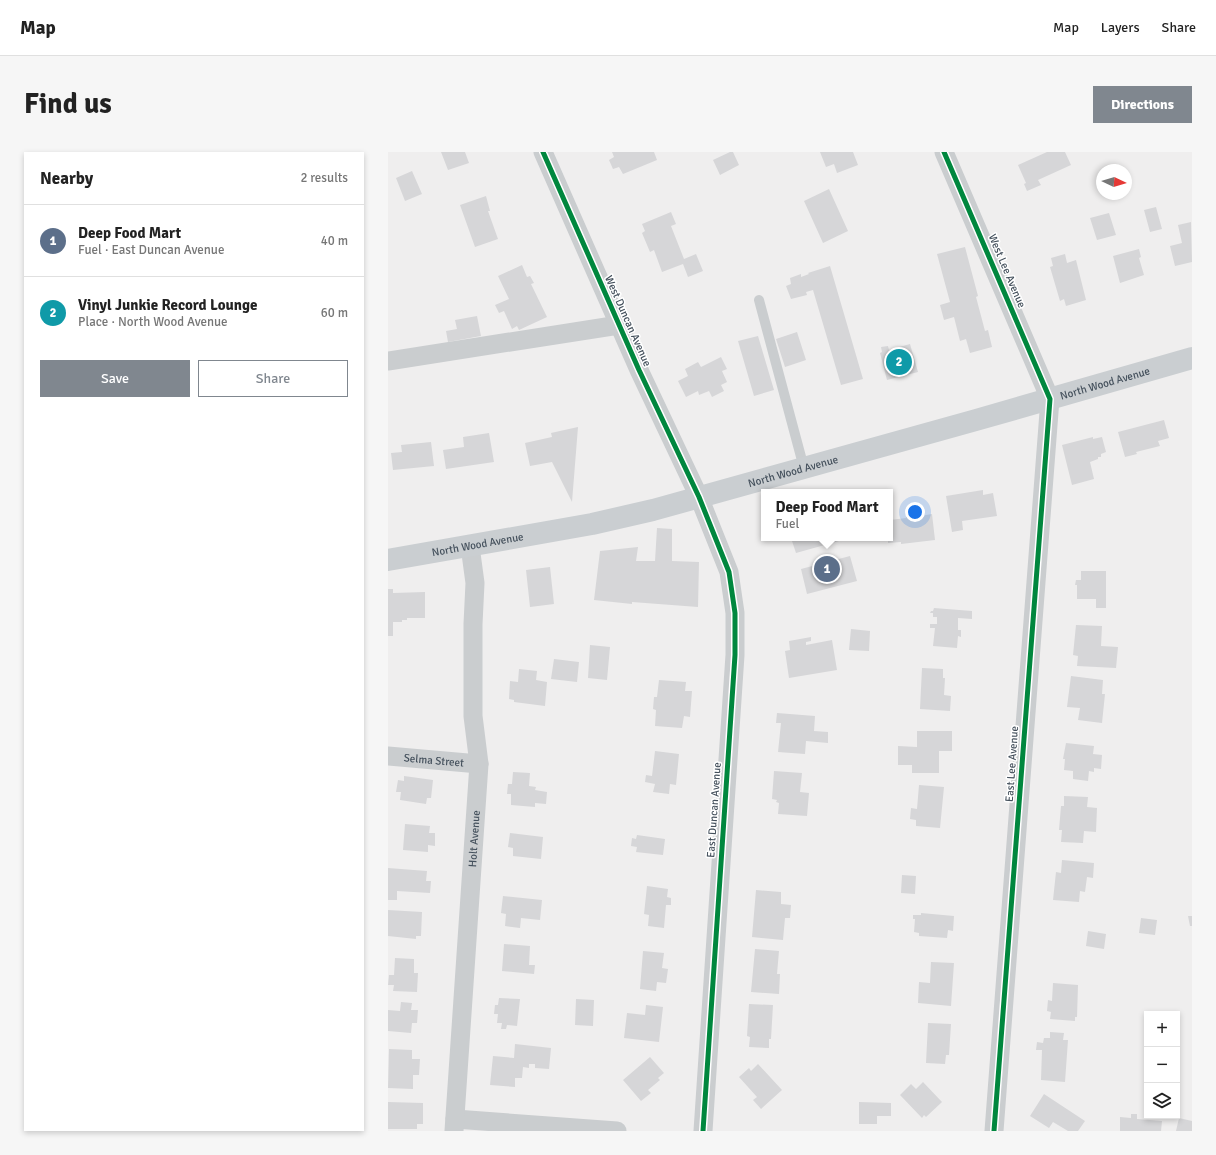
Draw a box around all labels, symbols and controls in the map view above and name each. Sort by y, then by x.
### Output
text: Map [20,16,56,40]
text: Map [1053,19,1079,36]
text: Layers [1101,19,1140,36]
text: Share [1162,19,1196,36]
button: Directions [1093,86,1192,123]
text: Find us [24,87,112,121]
north arrow [1096,164,1132,200]
text: Nearby [40,168,93,189]
text: 2 results [300,170,348,186]
text: Deep Food Mart [78,224,181,242]
street label: West Lee Avenue [986,232,1028,310]
text: 1 [49,233,57,249]
text: 40 m [321,233,348,249]
text: Fuel · East Duncan Avenue [78,242,224,258]
street label: West Duncan Avenue [602,273,654,369]
text: Vinyl Junkie Record Lounge [78,296,257,314]
text: 2 [49,305,57,321]
text: 60 m [321,305,348,321]
text: Place · North Wood Avenue [78,314,228,330]
pin: 2 [886,347,912,377]
button: Save [40,360,190,397]
button: Share [198,360,348,397]
street label: North Wood Avenue [1058,364,1151,402]
street label: North Wood Avenue [746,452,839,490]
popup [761,489,893,541]
text: Deep Food Mart [775,498,879,516]
your location [905,502,925,522]
text: Fuel [775,516,799,532]
street label: North Wood Avenue [431,530,524,559]
pin: 1 [814,554,840,584]
street label: East Lee Avenue [1003,726,1021,802]
street label: Selma Street [403,751,465,769]
street label: East Duncan Avenue [704,762,724,858]
street label: Holt Avenue [465,810,482,868]
map controls [1144,1011,1180,1119]
button: + [1144,1011,1180,1047]
button: − [1144,1047,1180,1083]
button: layers [1144,1083,1180,1119]

